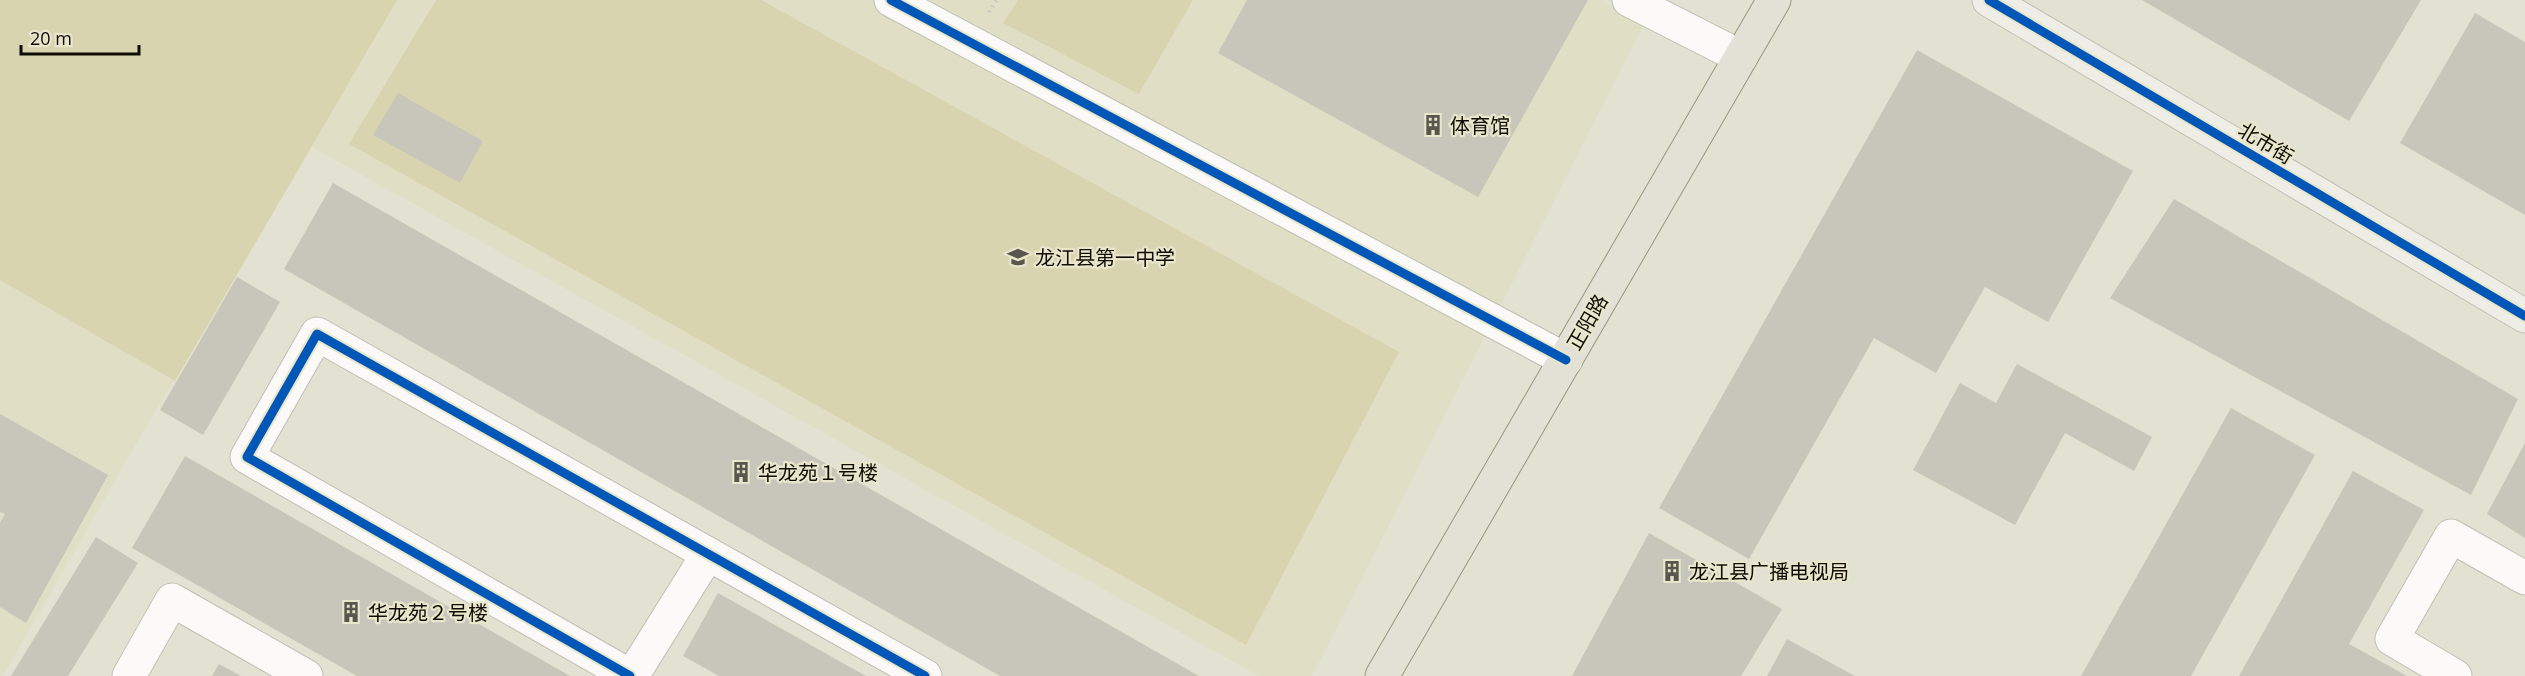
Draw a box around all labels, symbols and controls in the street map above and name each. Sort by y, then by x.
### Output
scale bar [21,18,140,56]
text: 20 m [30,26,72,50]
place label: 体育馆 [1450,112,1510,139]
building icon: 体育馆 [1421,113,1445,137]
street label: 北市街 [2233,116,2299,170]
place label: 龙江县第一中学 [1035,244,1175,271]
school or university icon: 龙江县第一中学 [1006,245,1030,269]
street label: 正阳路 [1560,289,1614,355]
place label: 华龙苑１号楼 [758,459,878,486]
building icon: 华龙苑１号楼 [729,460,753,484]
place label: 龙江县广播电视局 [1689,558,1849,585]
building icon: 龙江县广播电视局 [1660,559,1684,583]
place label: 华龙苑２号楼 [368,599,488,626]
building icon: 华龙苑２号楼 [339,600,363,624]

